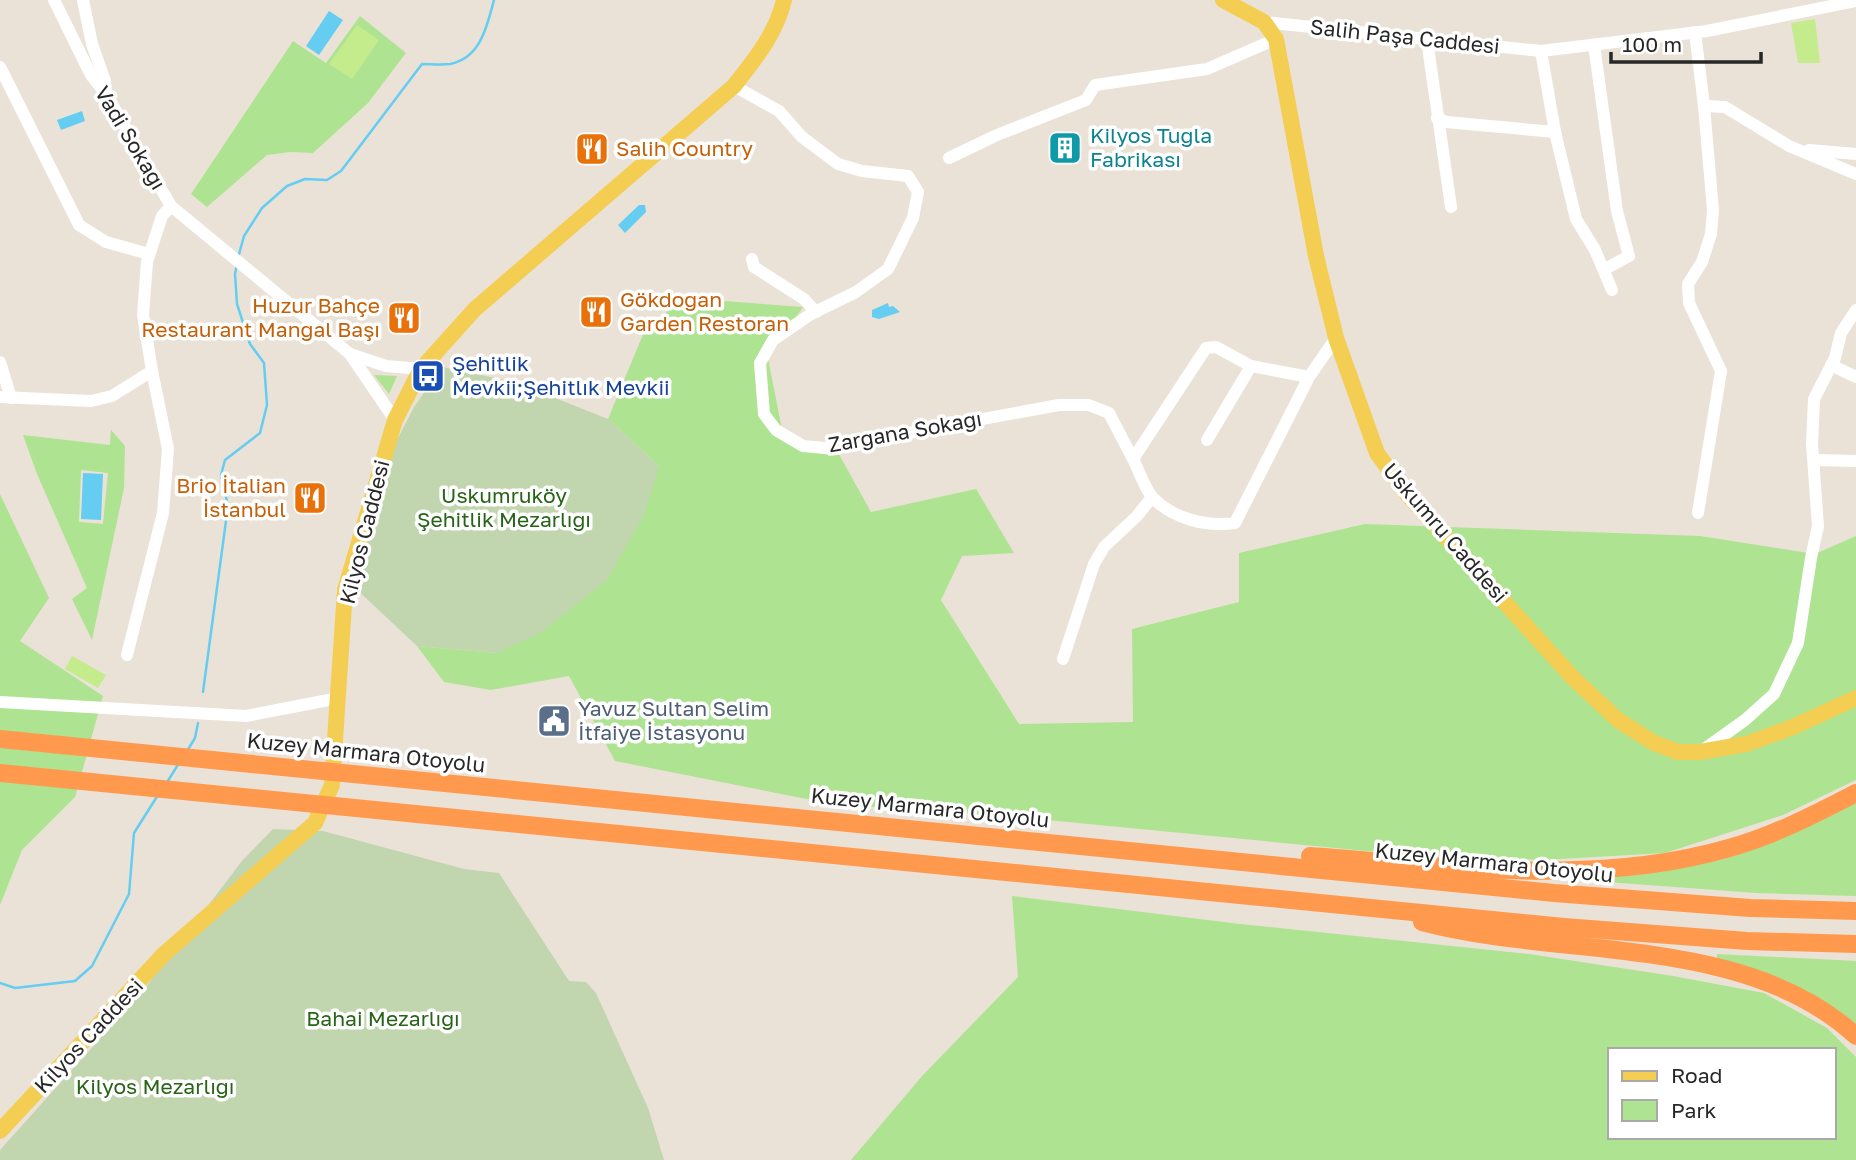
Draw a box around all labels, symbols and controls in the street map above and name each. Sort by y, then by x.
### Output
street label: Salih Paşa Caddesi [1309,13,1501,59]
scale bar [1611,21,1762,65]
text: 100 m [1622,31,1682,57]
street label: Vadi Sokağı [90,81,172,194]
place label: Kilyos Tuğla Fabrikası [1090,122,1212,172]
building icon: Kilyos Tuğla Fabrikası [1046,129,1084,167]
restaurant icon: Salih Country [573,130,611,168]
place label: Salih Country [616,135,753,161]
place label: Gökdoğan Garden Restoran [620,286,789,336]
place label: Huzur Bahçe Restaurant Mangal Başı [141,292,380,342]
restaurant icon: Gökdoğan Garden Restoran [577,293,615,331]
restaurant icon: Huzur Bahçe Restaurant Mangal Başı [385,299,423,337]
place label: Şehitlik Mevkii;Şehitlık Mevkii [452,350,670,400]
bus stop icon: Şehitlik Mevkii;Şehitlık Mevkii [409,357,447,395]
street label: Zargana Sokağı [826,405,984,457]
street label: Kilyos Caddesi [334,457,395,607]
street label: Uskumru Caddesi [1378,457,1514,608]
place label: Brio İtalian İstanbul [176,472,286,522]
restaurant icon: Brio İtalian İstanbul [291,479,329,517]
park label: Uskumruköy Şehitlik Mezarlığı [417,482,591,532]
place label: Yavuz Sultan Selim İtfaiye İstasyonu [578,695,769,745]
public building icon: Yavuz Sultan Selim İtfaiye İstasyonu [535,702,573,740]
street label: Kuzey Marmara Otoyolu [246,727,487,777]
street label: Kuzey Marmara Otoyolu [810,782,1051,832]
street label: Kuzey Marmara Otoyolu [1374,837,1615,887]
street label: Kilyos Caddesi [28,972,148,1098]
park label: Bahai Mezarlığı [306,1005,460,1031]
legend [1608,1048,1835,1139]
text: Road [1671,1062,1722,1088]
park label: Kilyos Mezarlığı [76,1073,234,1099]
text: Park [1671,1097,1717,1123]

